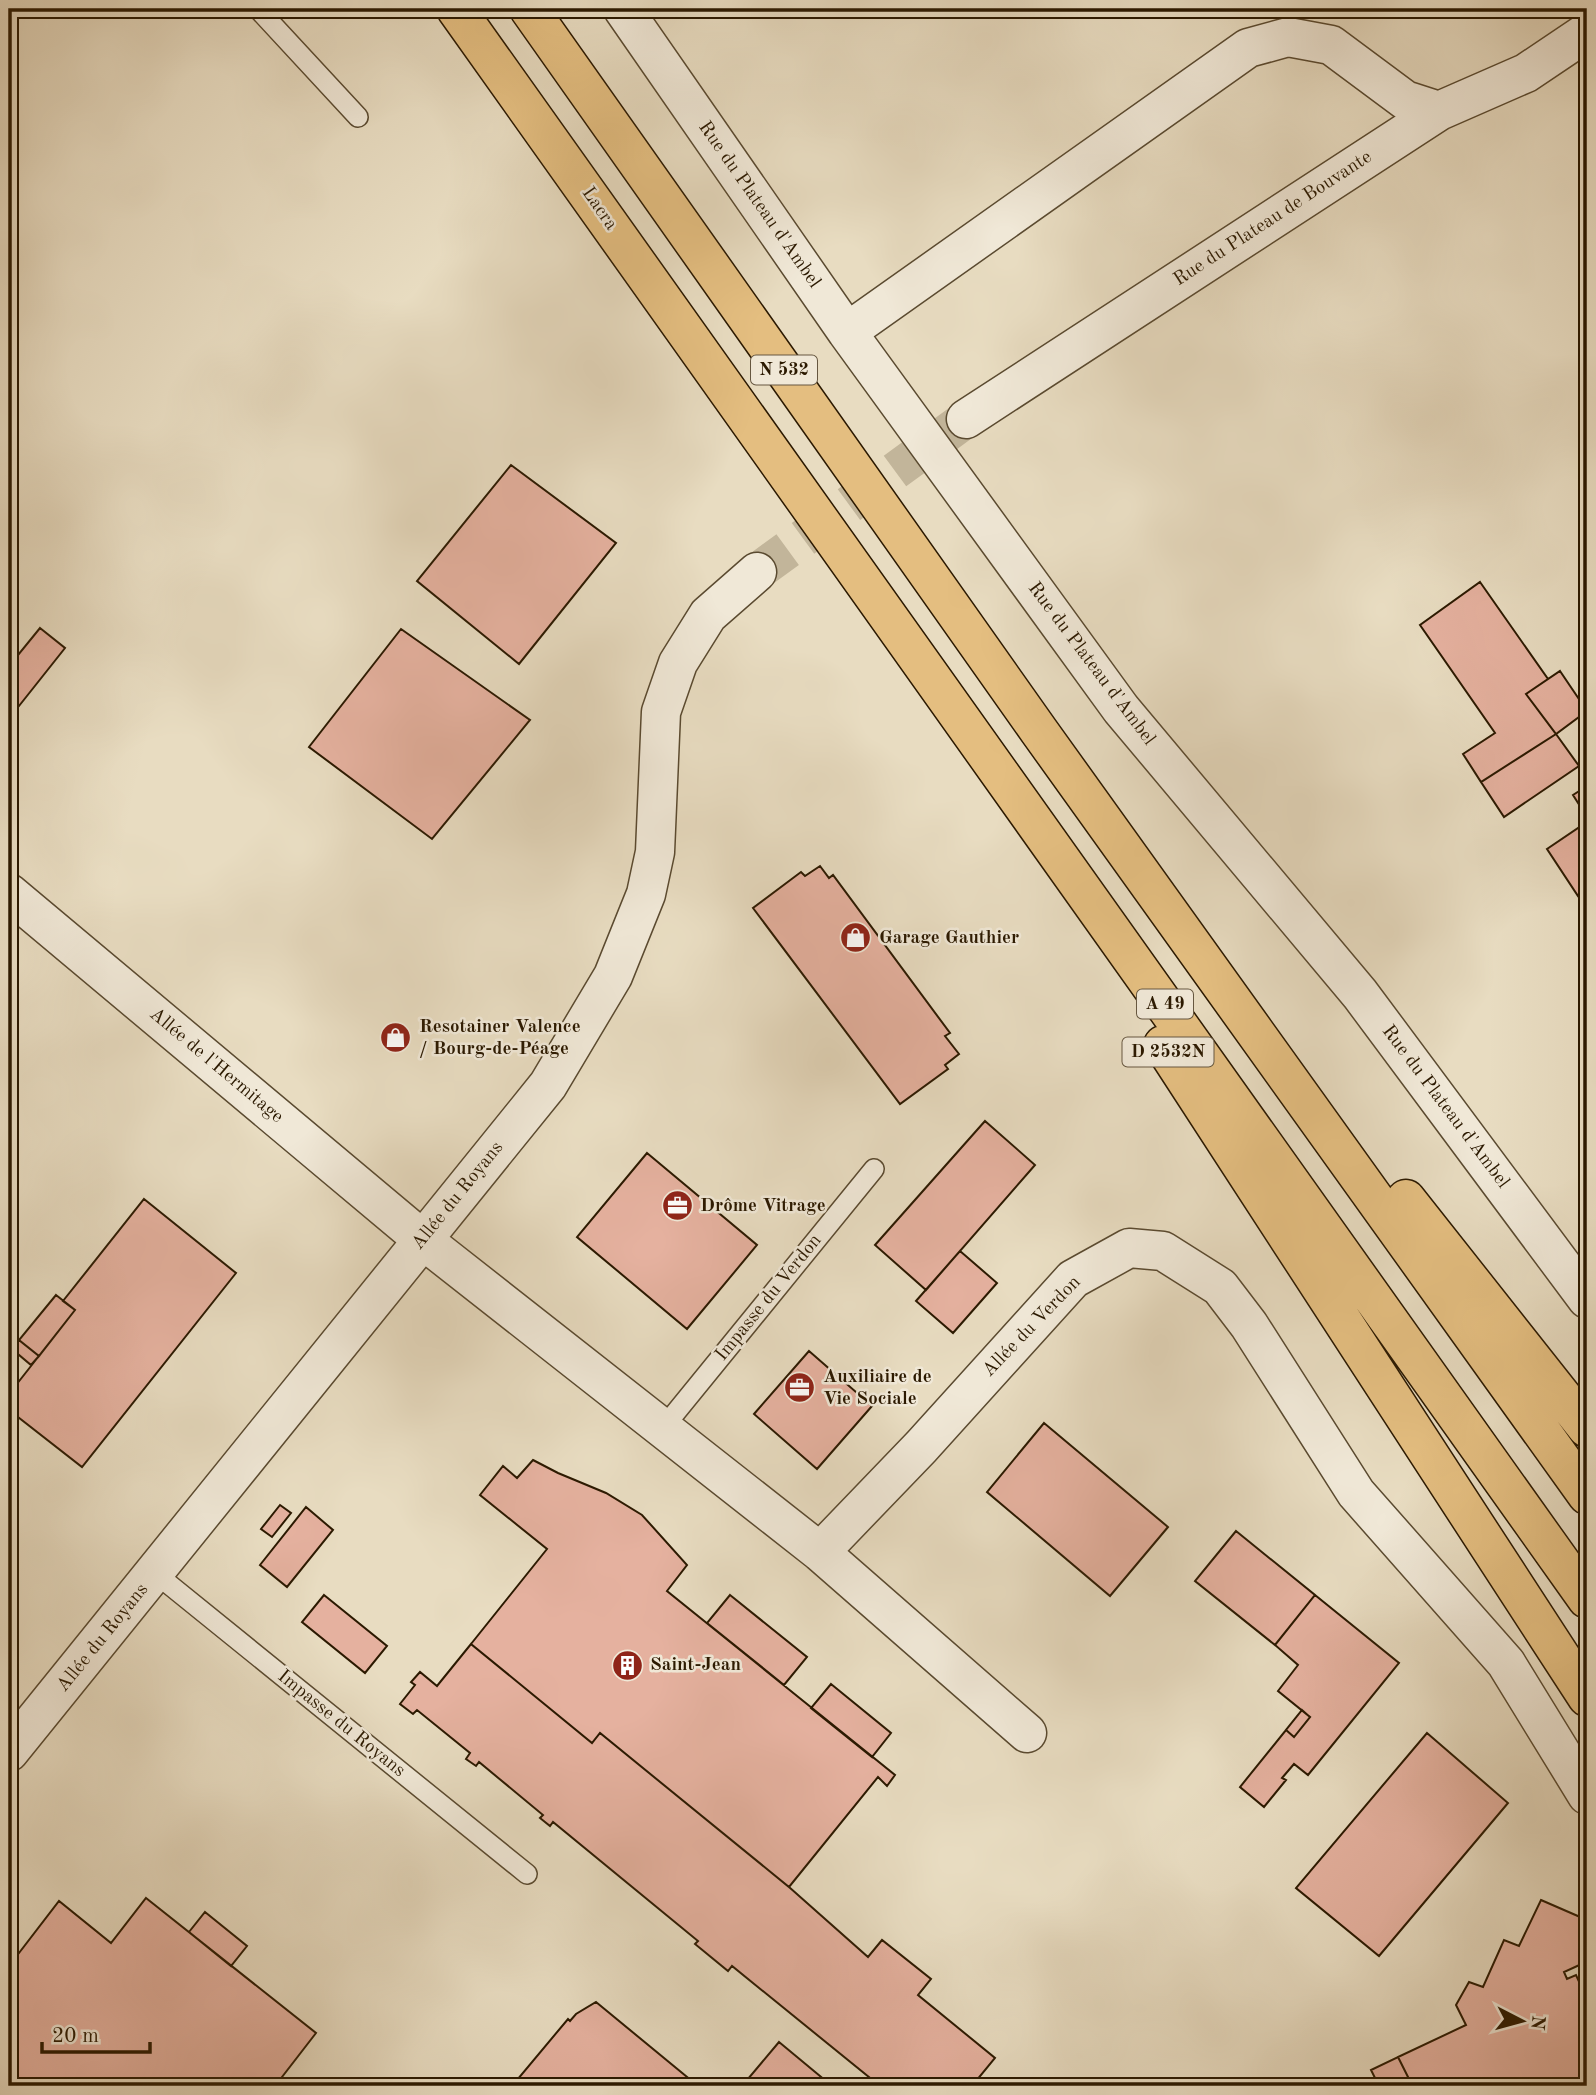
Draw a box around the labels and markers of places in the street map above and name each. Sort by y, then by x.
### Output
shop icon: Garage Gauthier [839,921,873,955]
place label: Garage Gauthier [879,929,1019,948]
place label: Resotainer Valence / Bourg-de-Péage [419,1018,581,1059]
shop icon: Resotainer Valence / Bourg-de-Péage [379,1021,413,1055]
office icon: Drôme Vitrage [660,1189,694,1223]
place label: Drôme Vitrage [700,1197,826,1216]
place label: Auxiliaire de Vie Sociale [823,1368,932,1409]
office icon: Auxiliaire de Vie Sociale [783,1371,817,1405]
building icon: Saint-Jean [610,1648,644,1682]
place label: Saint-Jean [650,1656,741,1675]

